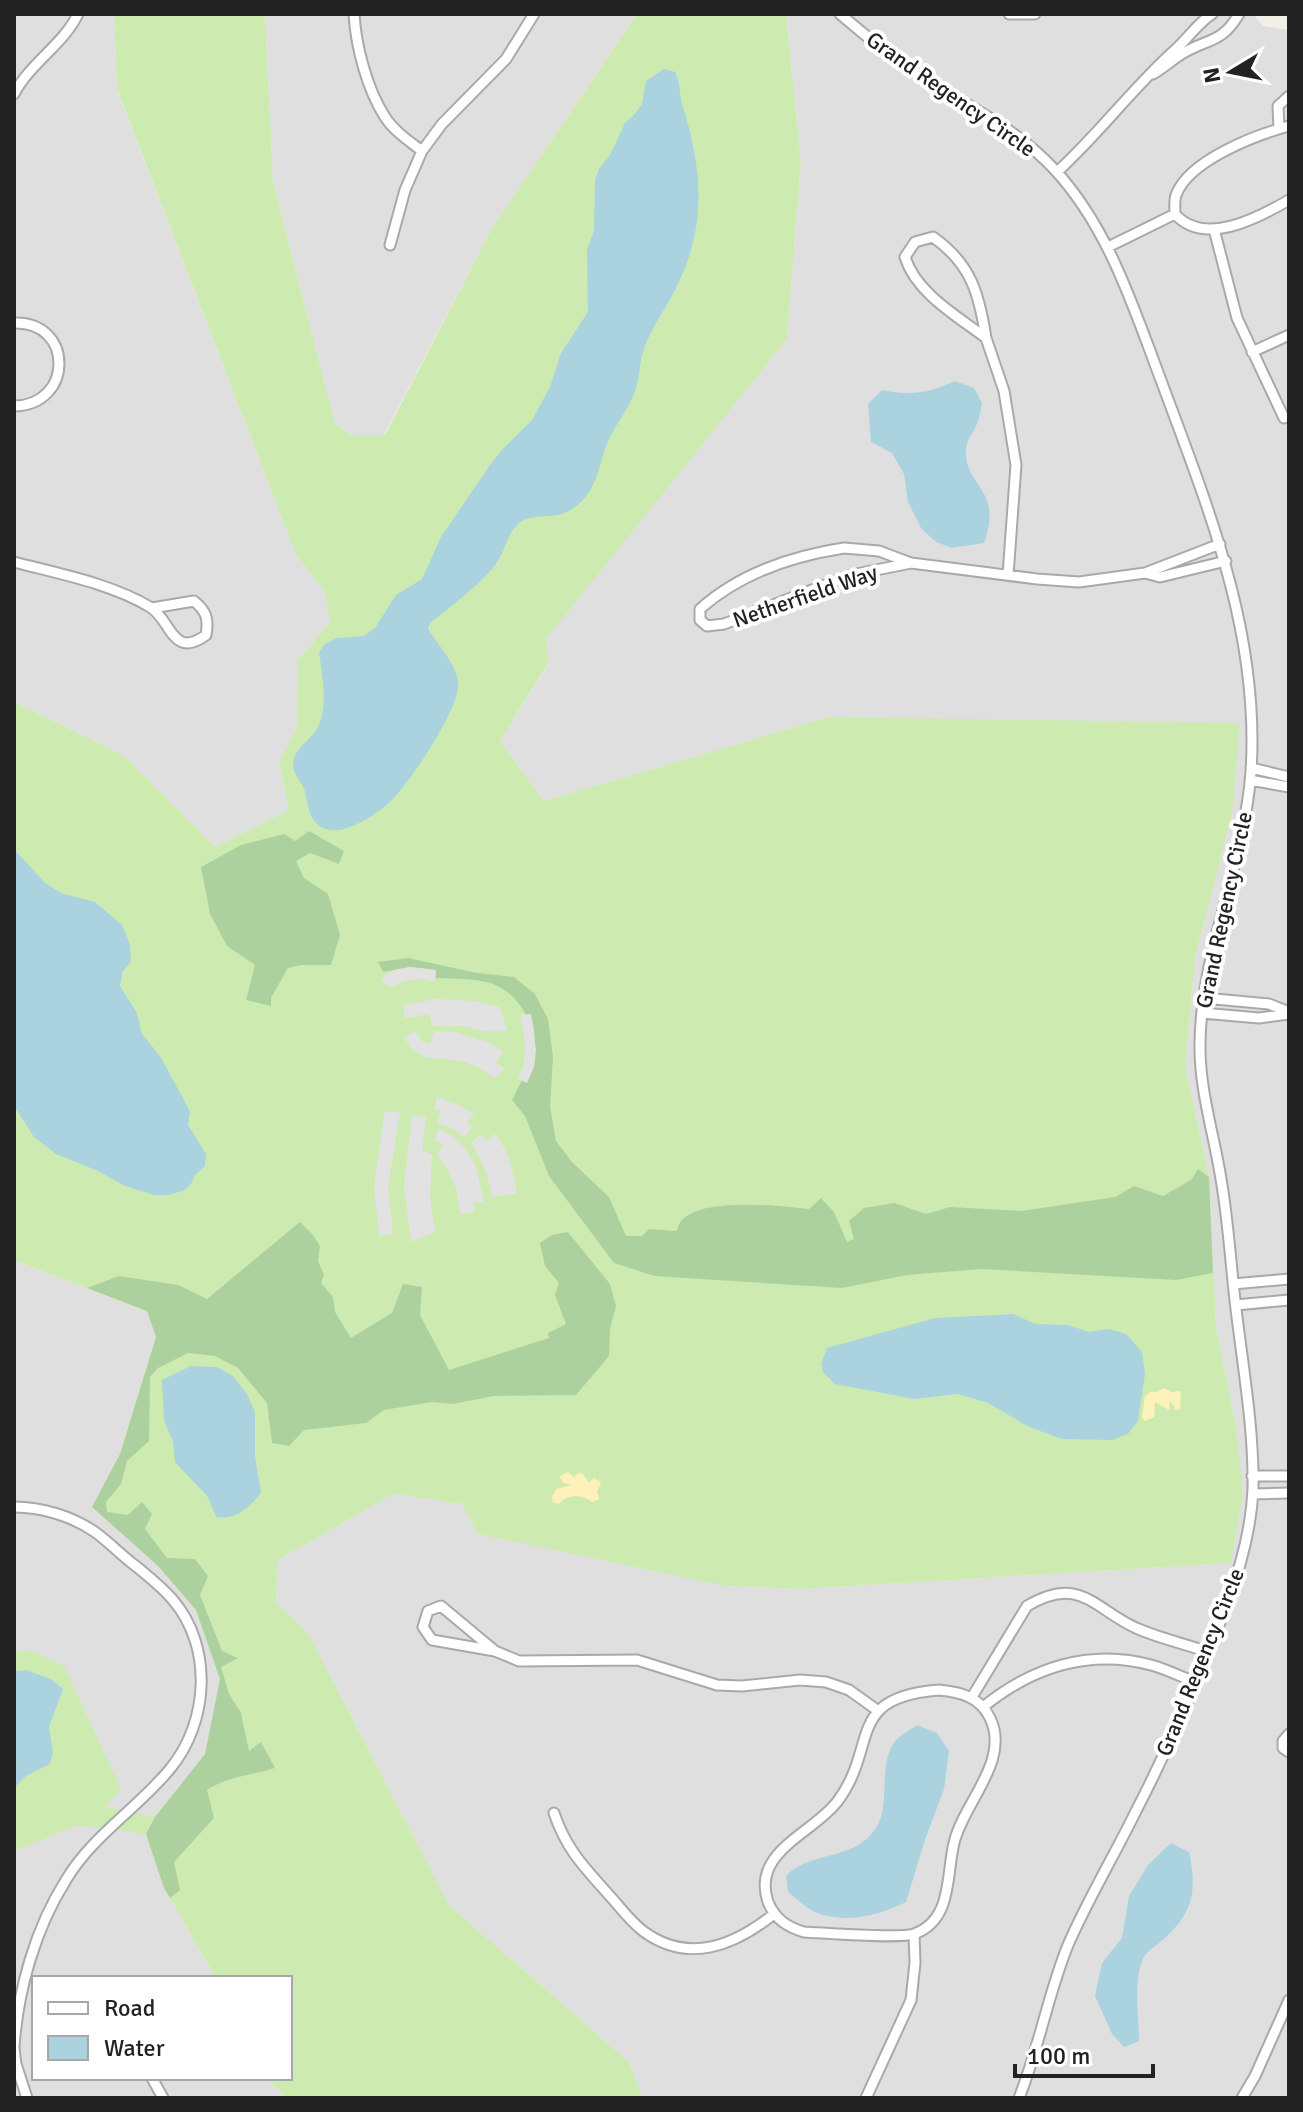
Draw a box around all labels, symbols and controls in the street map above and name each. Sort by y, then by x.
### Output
street label: Grand Regency Circle [861,25,1041,163]
north arrow [1191,32,1271,112]
text: N [1197,66,1226,85]
street label: Netherfield Way [729,558,881,633]
street label: Grand Regency Circle [1190,809,1258,1011]
street label: Grand Regency Circle [1150,1564,1250,1760]
legend [32,1976,292,2080]
text: Road [104,1993,155,2023]
scale bar [1015,2028,1153,2078]
text: Water [104,2033,165,2063]
text: 100 m [1027,2041,1090,2071]

